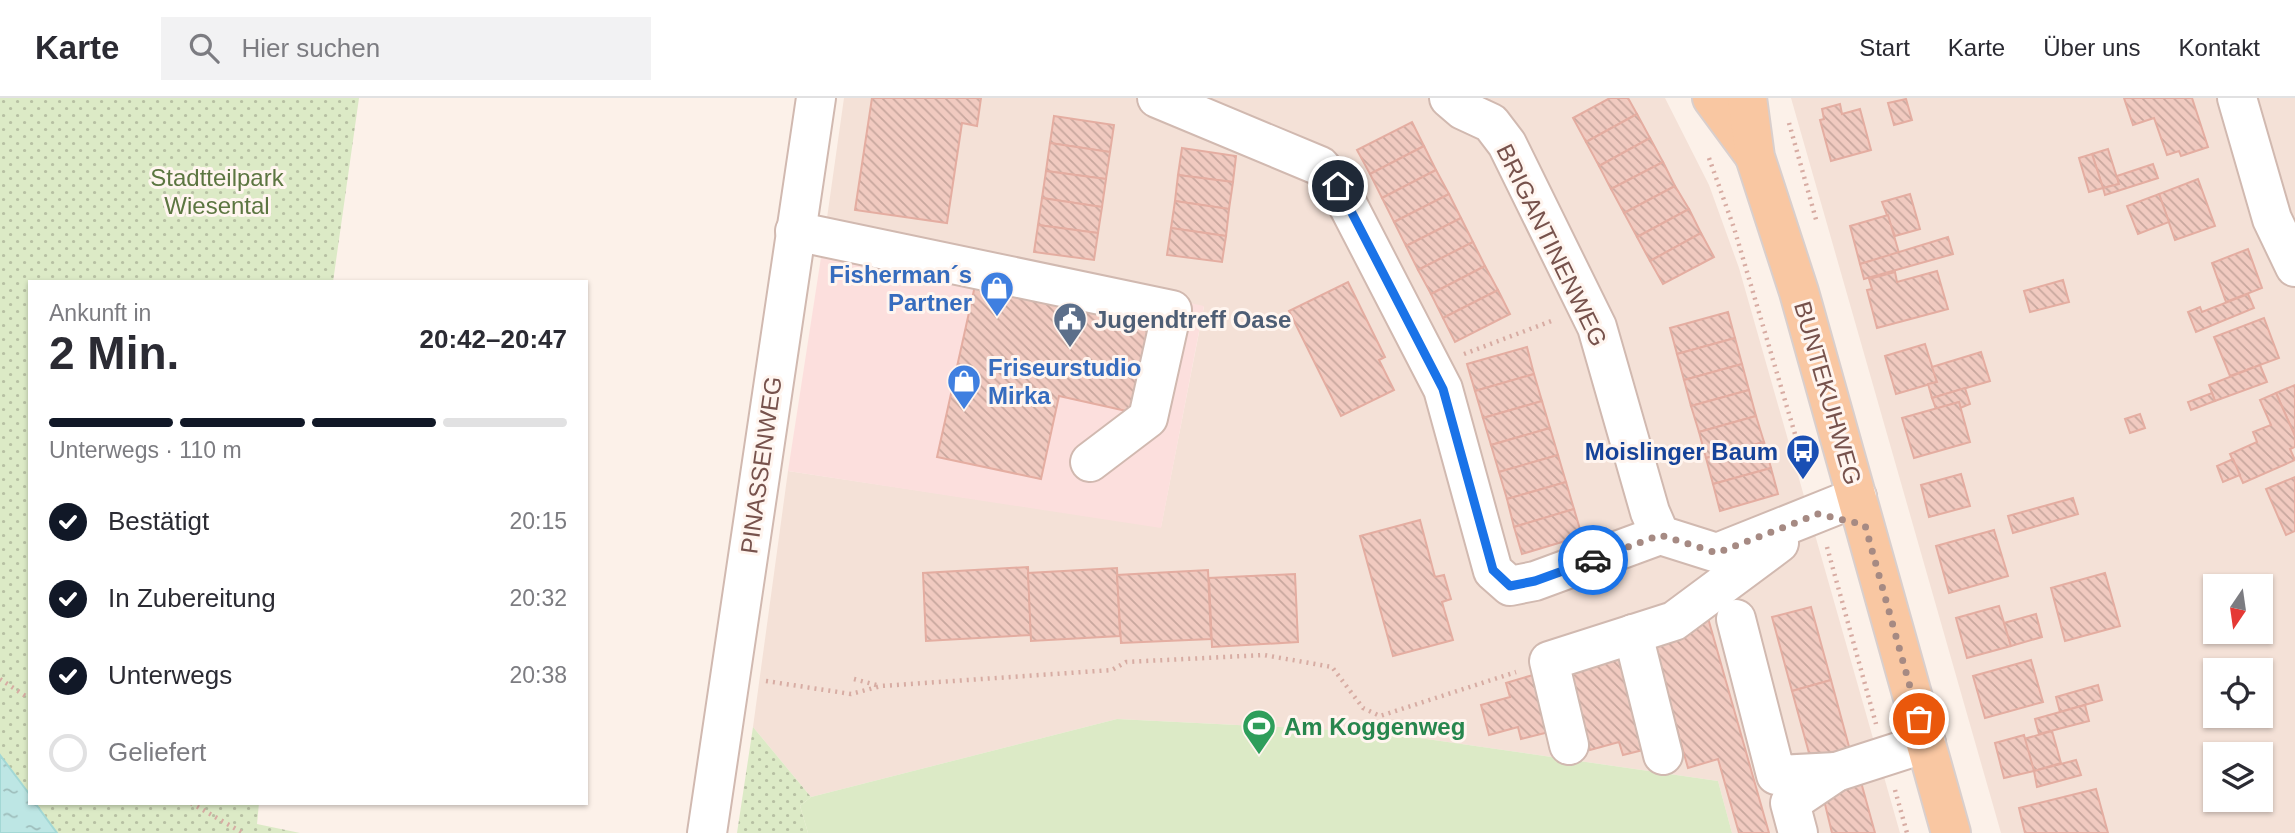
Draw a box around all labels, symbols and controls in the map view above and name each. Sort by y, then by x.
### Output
search box [161,17,651,80]
text: Karte [35,29,119,66]
icon: search [185,29,223,67]
text: Hier suchen [241,33,380,63]
text: Start [1859,34,1910,61]
text: Karte [1948,34,2005,61]
text: Über uns [2043,34,2141,61]
text: Kontakt [2179,34,2260,61]
street label: BRIGANTINENWEG [1491,140,1613,350]
pin [1308,156,1368,216]
park label: Stadtteilpark Wiesental [150,164,285,219]
icon: home [1319,167,1357,205]
place label: Fisherman´s Partner [829,261,972,316]
shop icon: Fisherman´s Partner [978,269,1016,318]
street label: BUNTEKUHWEG [1789,298,1867,488]
text: Ankunft in [49,300,151,326]
public building icon: Jugendtreff Oase [1051,300,1089,349]
place label: Jugendtreff Oase [1094,306,1291,333]
text: 20:42–20:47 [420,324,567,354]
text: 2 Min. [49,327,179,379]
place label: Friseurstudio Mirka [988,354,1141,409]
shop icon: Friseurstudio Mirka [945,362,983,411]
street label: PINASSENWEG [735,375,787,555]
bus stop icon: Moislinger Baum [1784,432,1822,481]
text: Unterwegs · 110 m [49,437,242,463]
place label: Moislinger Baum [1585,438,1778,465]
icon: check [49,503,87,541]
text: Bestätigt [108,506,209,536]
text: 20:15 [509,508,567,534]
courier [1558,525,1628,595]
icon: car [1574,541,1612,579]
north arrow [2203,574,2273,644]
map controls [2203,574,2273,812]
icon: check [49,580,87,618]
text: In Zubereitung [108,583,276,613]
text: 20:32 [509,585,567,611]
icon: check [49,657,87,695]
button: locate [2203,658,2273,728]
text: Unterwegs [108,660,232,690]
text: 20:38 [509,662,567,688]
pin [1889,689,1949,749]
icon: bag [1900,700,1938,738]
sports icon: Am Koggenweg [1240,707,1278,756]
place label: Am Koggenweg [1284,713,1465,740]
text: Geliefert [108,737,206,767]
button: layers [2203,742,2273,812]

